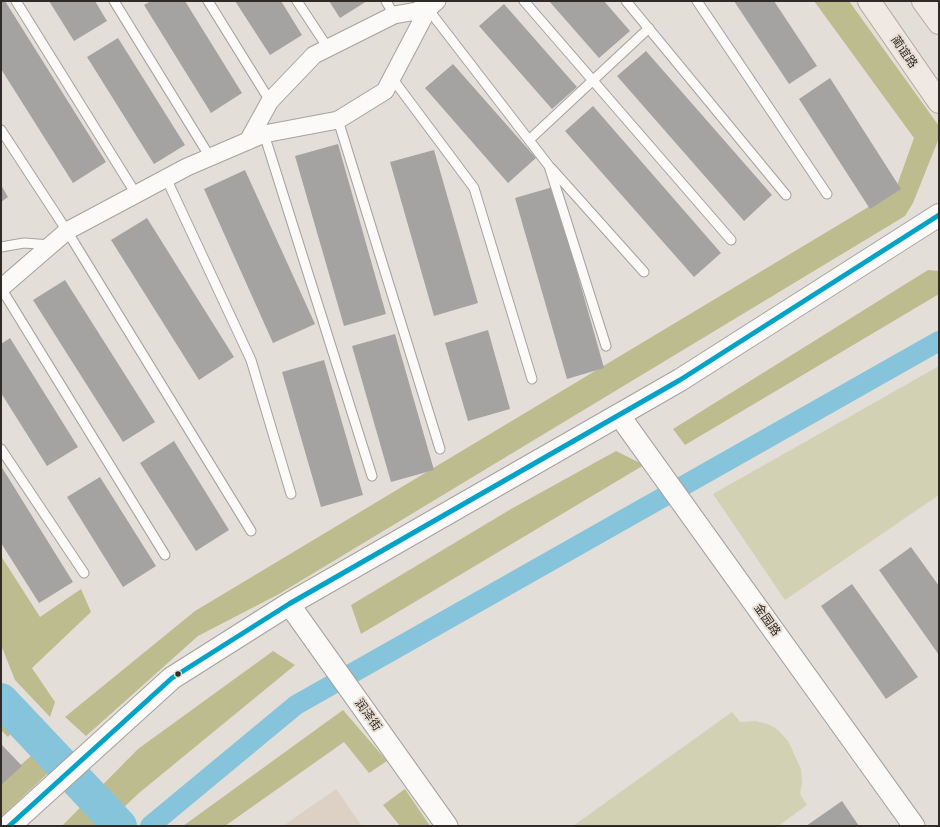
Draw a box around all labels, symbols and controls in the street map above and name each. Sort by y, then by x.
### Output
street label: 蔺谊路 [888,33,920,71]
street label: 金园路 [751,601,783,639]
unlabelled marker [173,669,183,679]
street label: 润泽街 [352,696,384,734]

